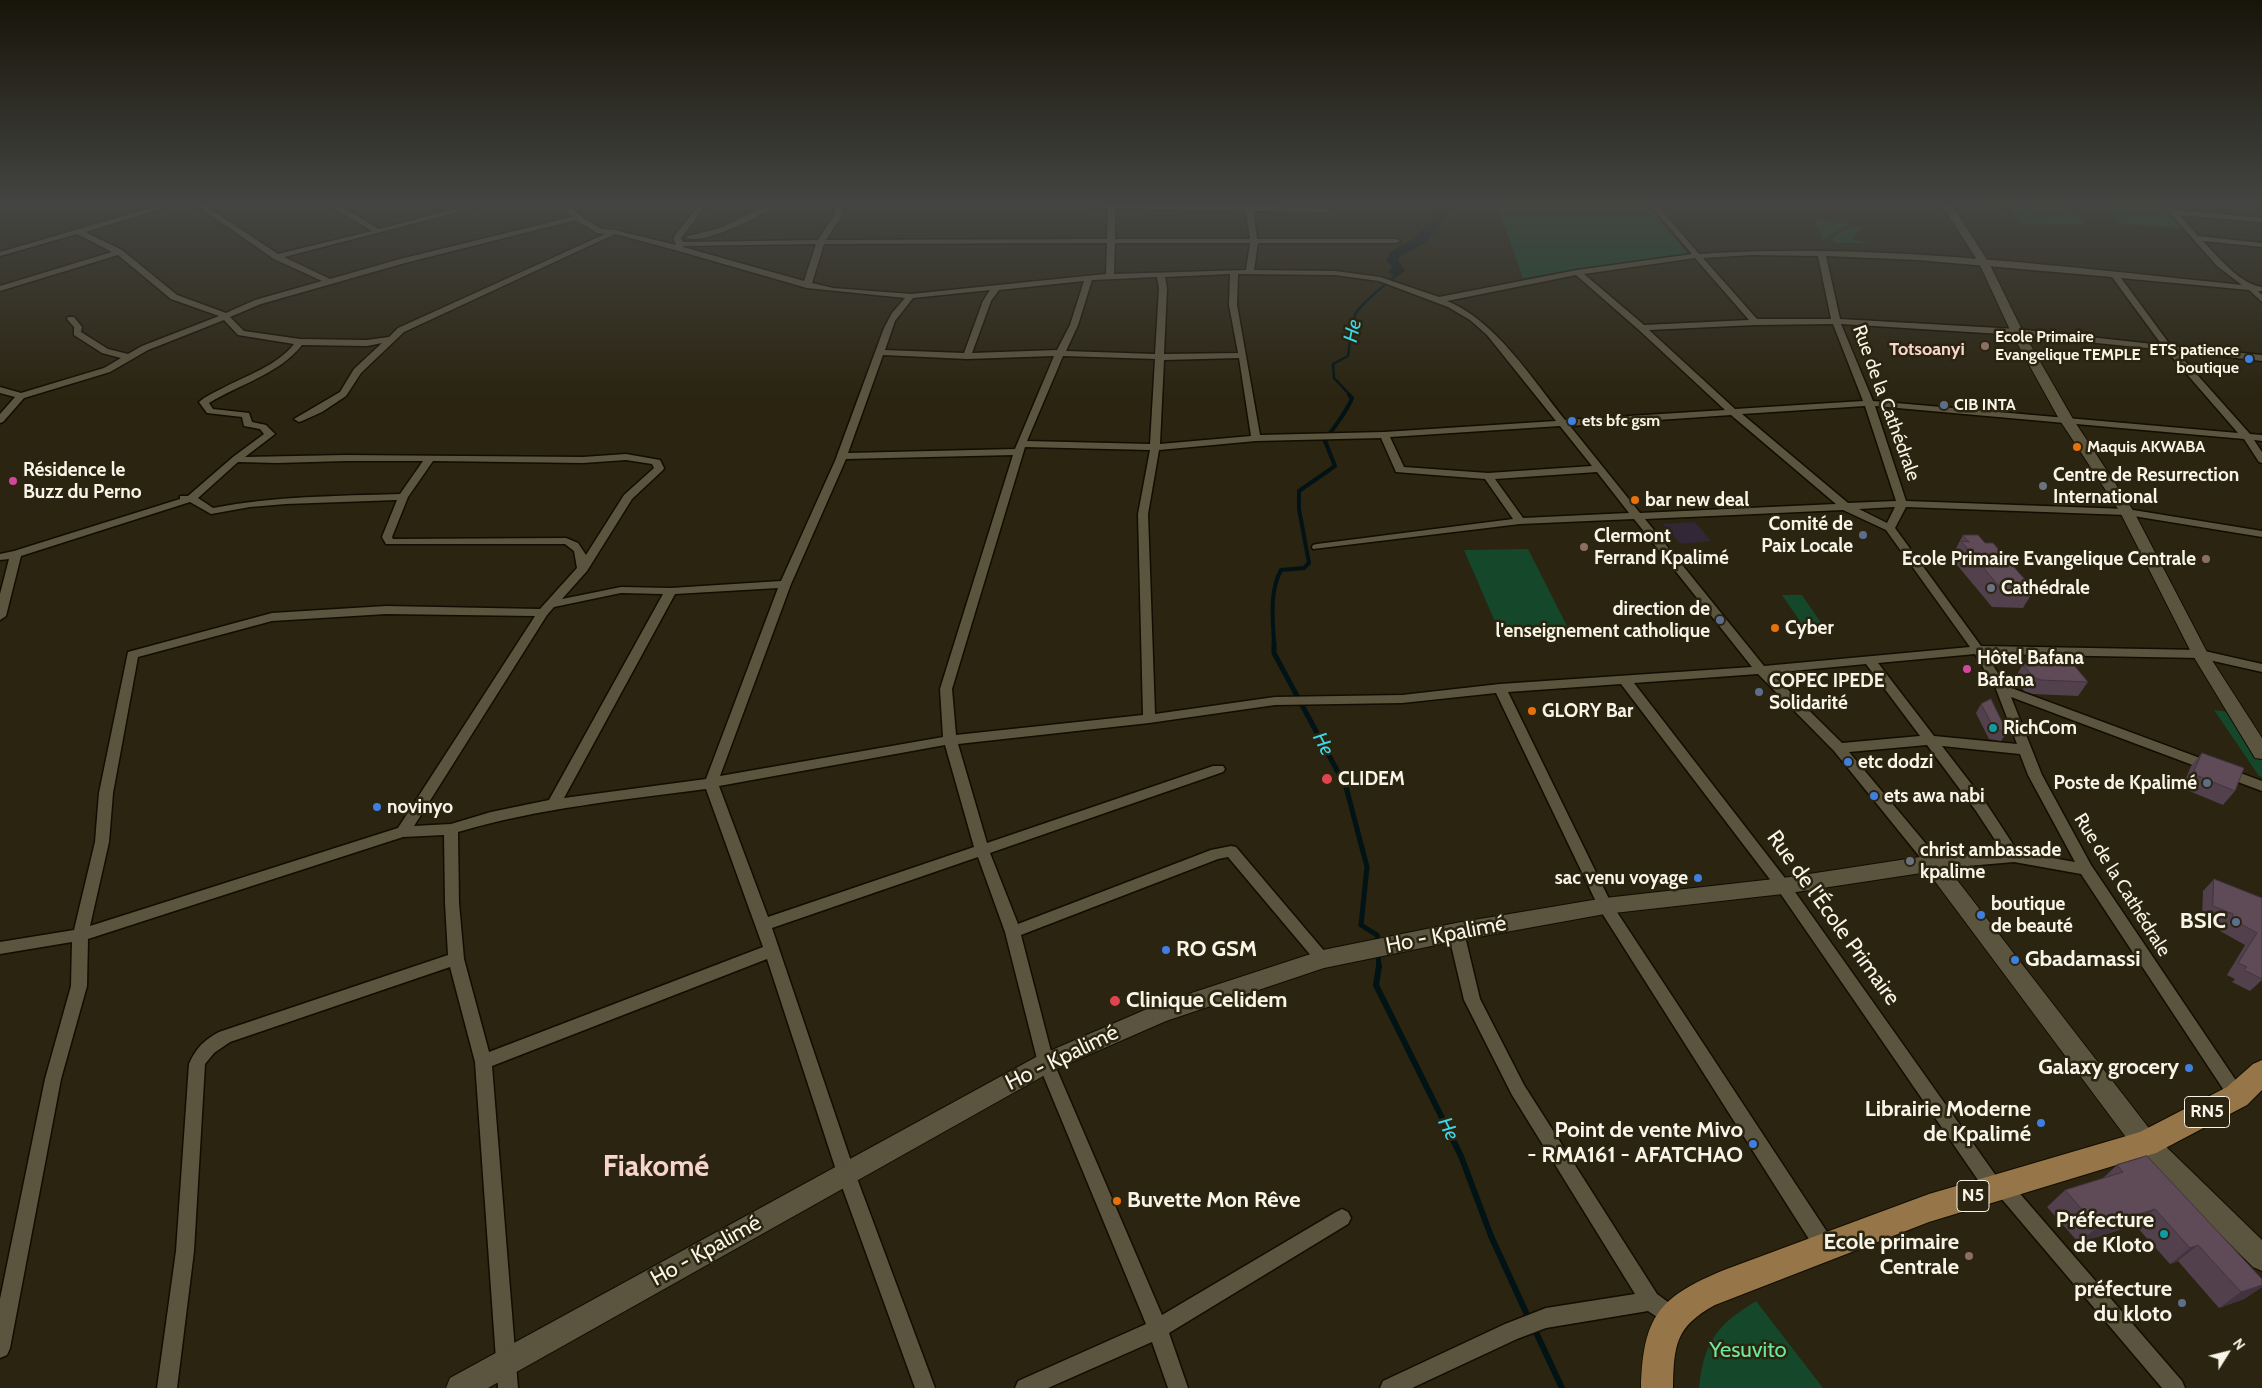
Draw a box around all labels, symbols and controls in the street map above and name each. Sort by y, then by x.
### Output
water label: He [1339,317,1367,345]
street label: Rue de la Cathédrale [1847,322,1925,484]
place label: Ecole Primaire Evangelique TEMPLE [1995,327,2141,365]
district label: Totsoanyi [1889,339,1965,361]
marker: Ecole Primaire Evangelique TEMPLE [1979,340,1991,352]
place label: ETS patience boutique [2149,340,2239,378]
marker: ETS patience boutique [2243,353,2255,365]
place label: CIB INTA [1954,395,2016,415]
marker: CIB INTA [1938,399,1950,411]
place label: ets bfc gsm [1582,411,1660,431]
marker: ets bfc gsm [1566,415,1578,427]
place label: Maquis AKWABA [2087,437,2205,457]
marker: Maquis AKWABA [2071,441,2083,453]
place label: Résidence le Buzz du Perno [23,459,142,503]
place label: Centre de Resurrection International [2053,464,2239,508]
marker: Résidence le Buzz du Perno [7,475,19,487]
marker: Centre de Resurrection International [2037,480,2049,492]
place label: bar new deal [1645,489,1749,511]
marker: bar new deal [1629,494,1641,506]
place label: Comité de Paix Locale [1761,513,1853,557]
place label: Clermont Ferrand Kpalimé [1594,525,1729,569]
marker: Comité de Paix Locale [1857,529,1869,541]
marker: Clermont Ferrand Kpalimé [1578,541,1590,553]
place label: Ecole Primaire Evangelique Centrale [1902,548,2196,570]
marker: Ecole Primaire Evangelique Centrale [2200,553,2212,565]
place label: Cathédrale [2001,577,2090,599]
marker: Cathédrale [1985,582,1997,594]
place label: direction de l'enseignement catholique [1496,598,1710,642]
marker: direction de l'enseignement catholique [1714,614,1726,626]
place label: Cyber [1785,617,1834,639]
marker: Cyber [1769,622,1781,634]
place label: Hôtel Bafana Bafana [1977,647,2084,691]
marker: Hôtel Bafana Bafana [1961,663,1973,675]
place label: COPEC IPEDE Solidarité [1769,670,1885,714]
marker: COPEC IPEDE Solidarité [1753,686,1765,698]
place label: GLORY Bar [1542,700,1633,722]
marker: GLORY Bar [1526,705,1538,717]
place label: RichCom [2003,717,2077,739]
marker: RichCom [1987,722,1999,734]
water label: He [1307,728,1339,760]
place label: etc dodzi [1858,751,1933,773]
marker: etc dodzi [1842,756,1854,768]
place label: CLIDEM [1338,768,1405,790]
marker: CLIDEM [1320,772,1334,786]
place label: Poste de Kpalimé [2053,772,2197,794]
marker: Poste de Kpalimé [2201,777,2213,789]
place label: ets awa nabi [1884,785,1985,807]
marker: ets awa nabi [1868,790,1880,802]
place label: novinyo [387,796,453,818]
marker: novinyo [371,801,383,813]
street label: Rue de la Cathédrale [2069,809,2175,961]
street label: Rue de l'École Primaire [1761,826,1905,1010]
place label: christ ambassade kpalime [1920,839,2061,883]
marker: christ ambassade kpalime [1904,855,1916,867]
place label: sac venu voyage [1555,867,1688,889]
marker: sac venu voyage [1692,872,1704,884]
place label: boutique de beauté [1991,893,2073,937]
marker: boutique de beauté [1975,909,1987,921]
place label: BSIC [2180,909,2226,935]
street label: Ho - Kpalimé [1383,910,1509,960]
marker: BSIC [2230,916,2242,928]
place label: RO GSM [1176,937,1257,963]
marker: RO GSM [1160,944,1172,956]
place label: Gbadamassi [2025,947,2140,973]
marker: Gbadamassi [2009,954,2021,966]
place label: Clinique Celidem [1126,988,1287,1014]
marker: Clinique Celidem [1108,994,1122,1008]
street label: Ho - Kpalimé [1001,1019,1123,1097]
place label: Galaxy grocery [2038,1055,2179,1081]
marker: Galaxy grocery [2183,1062,2195,1074]
road number: RN5 [2184,1096,2230,1128]
place label: Librairie Moderne de Kpalimé [1865,1097,2031,1148]
water label: He [1432,1114,1464,1144]
marker: Librairie Moderne de Kpalimé [2035,1117,2047,1129]
place label: Point de vente Mivo - RMA161 - AFATCHAO [1527,1118,1743,1170]
marker: Point de vente Mivo - RMA161 - AFATCHAO [1747,1138,1759,1150]
district label: Fiakomé [603,1150,709,1184]
road number: N5 [1957,1180,1989,1212]
place label: Buvette Mon Rêve [1127,1188,1301,1214]
marker: Buvette Mon Rêve [1111,1195,1123,1207]
place label: Préfecture de Kloto [2056,1208,2154,1260]
street label: Ho - Kpalimé [646,1210,766,1292]
marker: Préfecture de Kloto [2158,1228,2170,1240]
place label: Ecole primaire Centrale [1823,1230,1959,1282]
marker: Ecole primaire Centrale [1963,1250,1975,1262]
place label: préfecture du kloto [2074,1277,2172,1328]
marker: préfecture du kloto [2176,1297,2188,1309]
north arrow [2202,1328,2252,1378]
text: N [2229,1335,2249,1353]
park label: Yesuvito [1709,1338,1787,1364]

